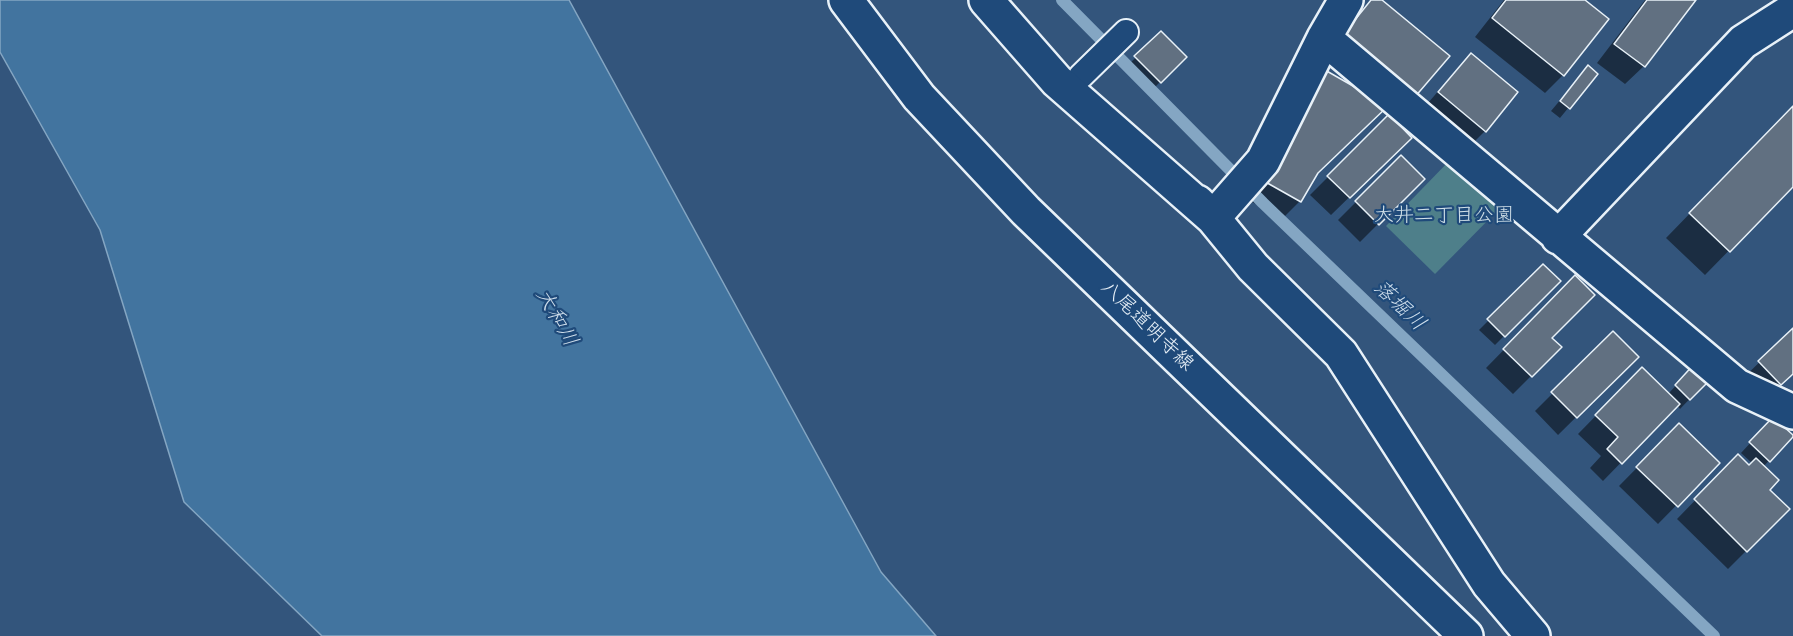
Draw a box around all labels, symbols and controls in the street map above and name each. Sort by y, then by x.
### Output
park label: 大井二丁目公園 [1374,204,1514,228]
water label: 落堀川 [1368,275,1430,337]
street label: 八尾道明寺線 [1096,276,1198,376]
water label: 大和川 [529,284,583,352]

